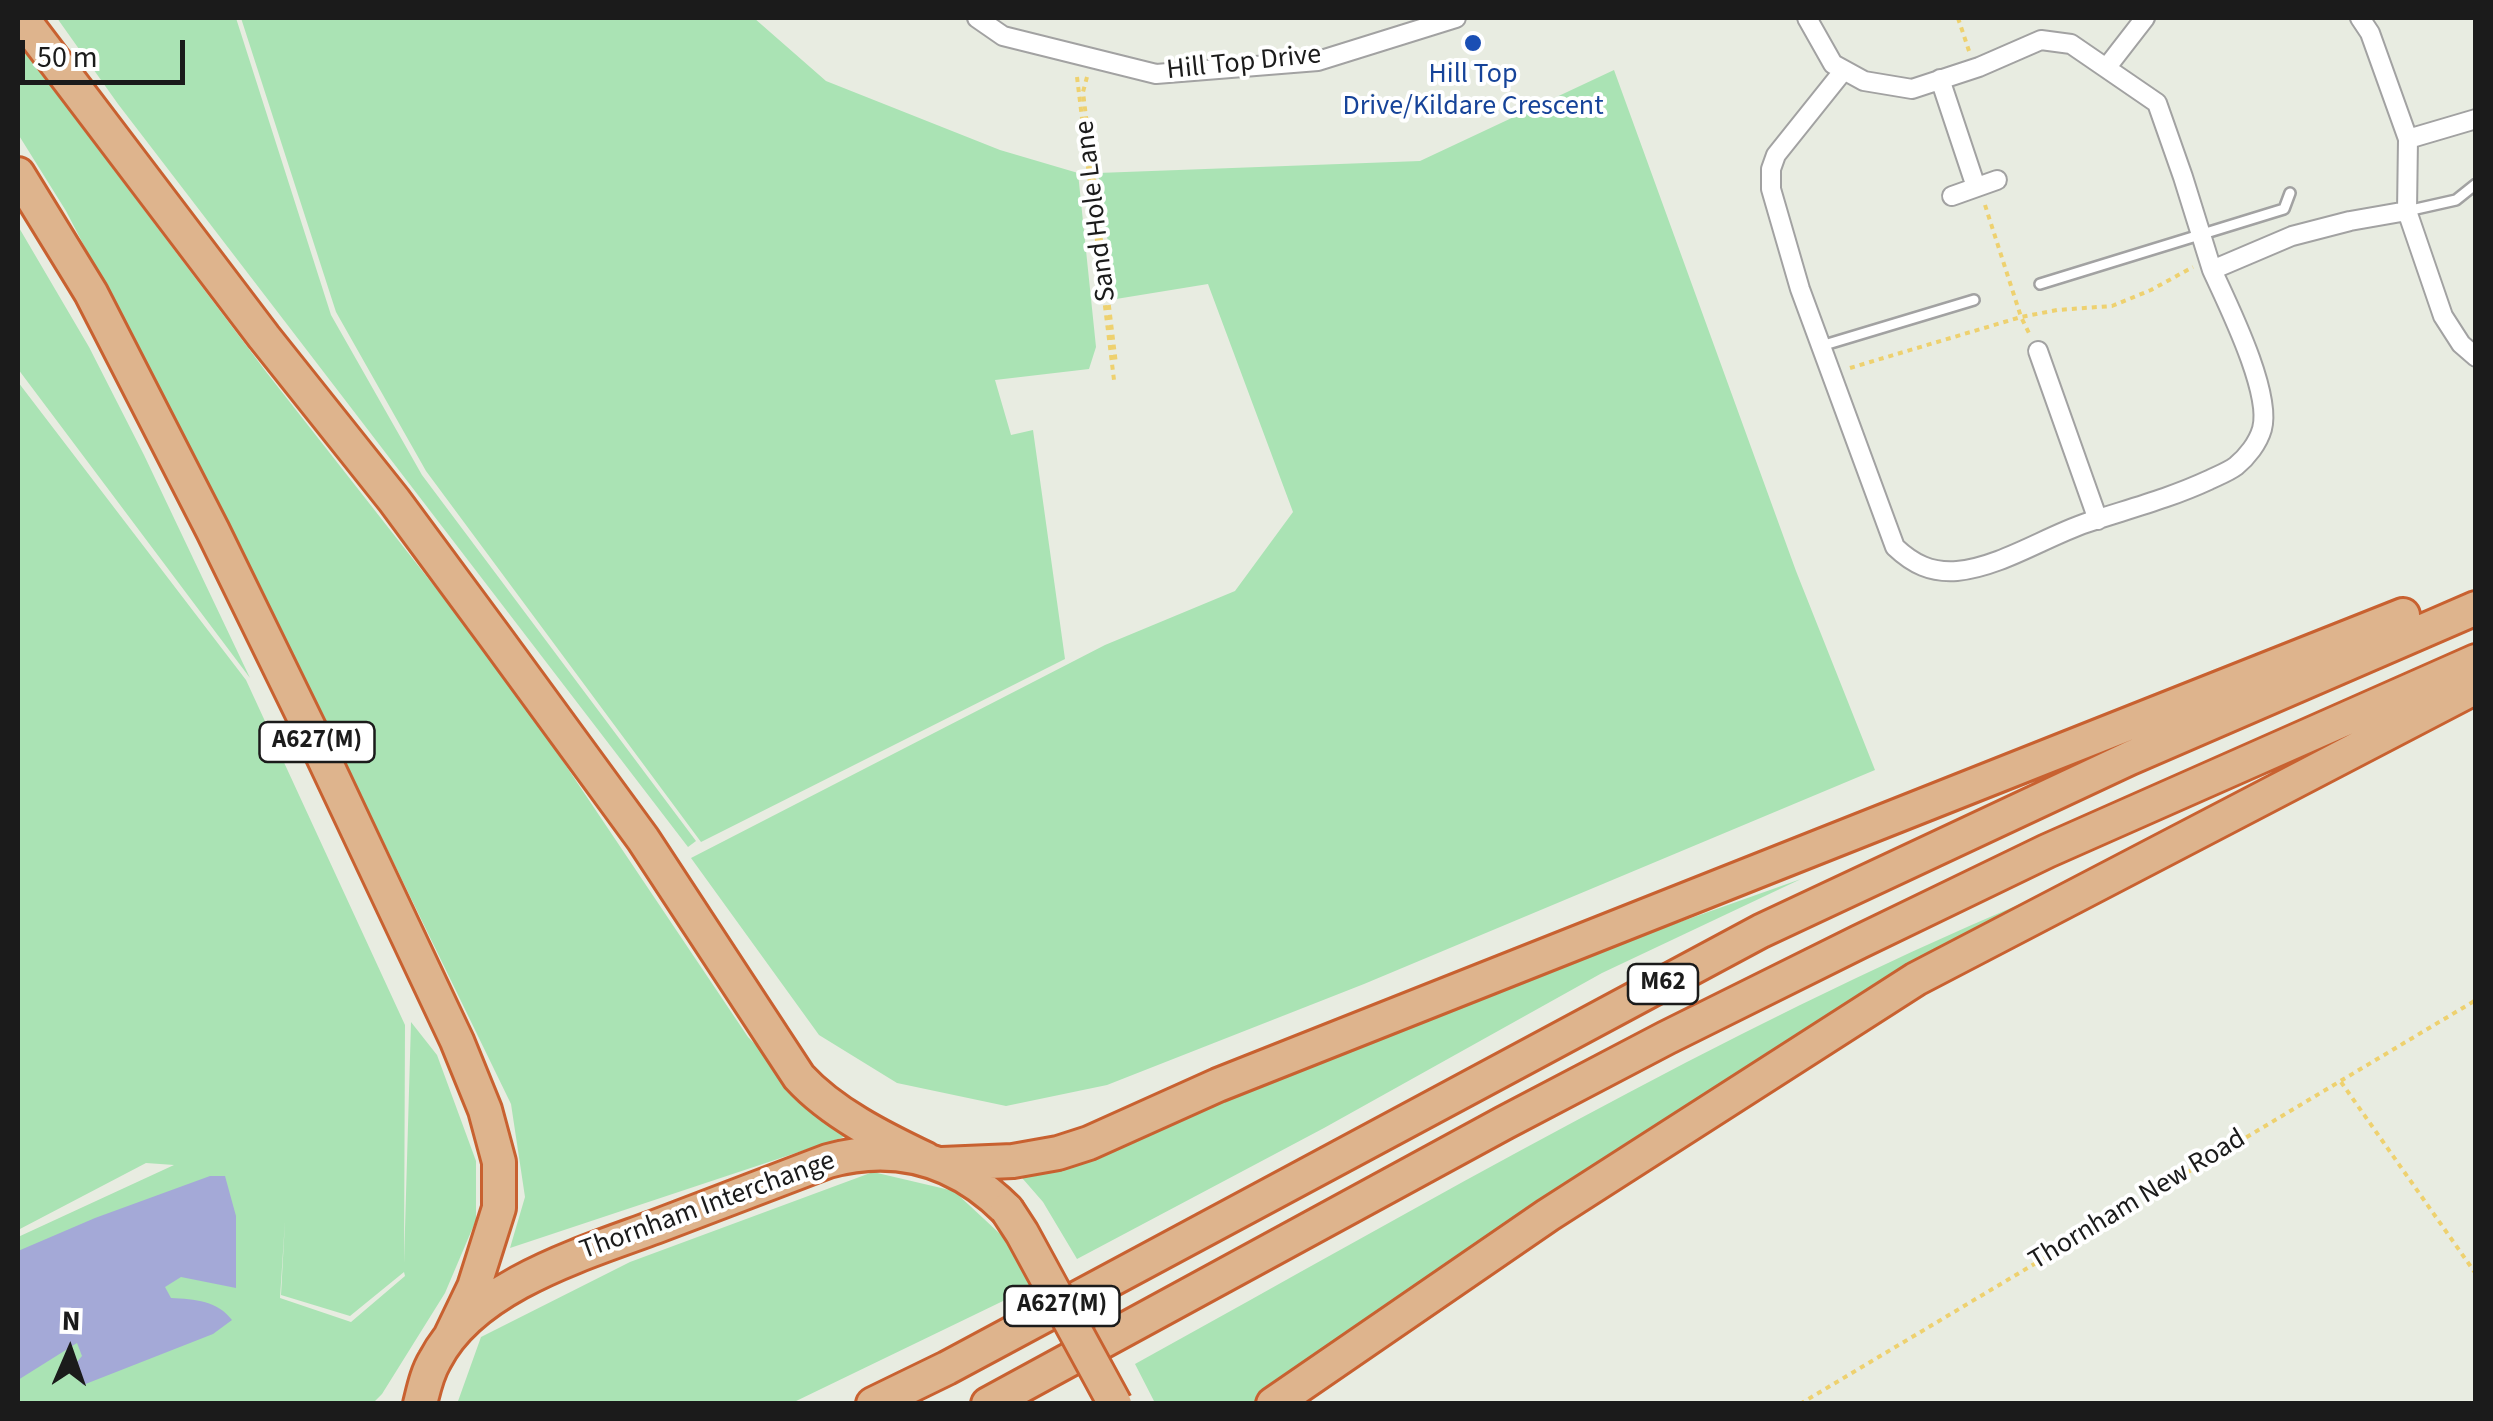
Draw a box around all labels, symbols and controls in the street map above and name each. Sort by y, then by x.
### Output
scale bar [25,20,190,82]
marker: Hill Top Drive/Kildare Crescent [1462,32,1484,54]
text: 50 m [37,36,98,79]
street label: Hill Top Drive [1165,39,1323,89]
place label: Hill Top Drive/Kildare Crescent [1342,59,1604,125]
street label: Sand Hole Lane [1069,118,1125,304]
road number: A627(M) [260,722,374,762]
road number: M62 [1628,964,1698,1004]
street label: Thornham New Road [2024,1123,2252,1279]
street label: Thornham Interchange [576,1145,840,1269]
road number: A627(M) [1004,1286,1120,1326]
north arrow [20,1301,120,1401]
text: N [61,1301,81,1341]

